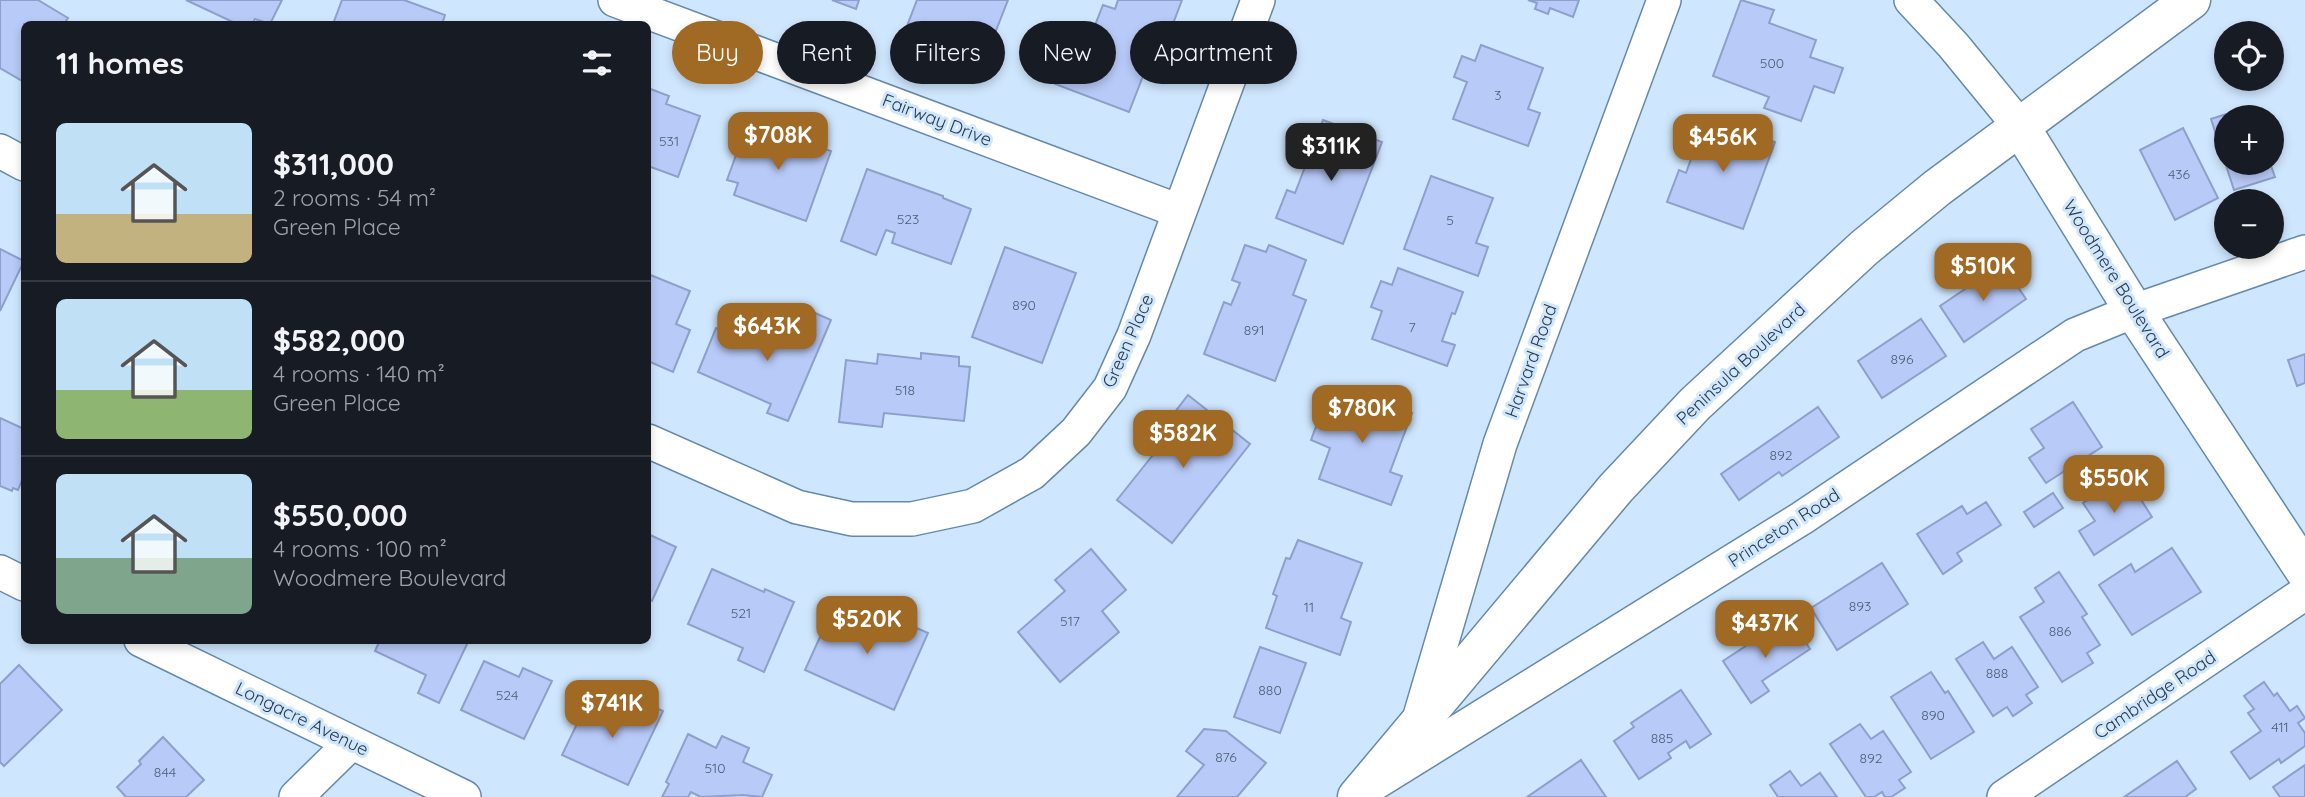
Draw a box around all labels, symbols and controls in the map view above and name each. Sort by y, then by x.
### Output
chip: Buy [672,21,763,84]
chip: Rent [777,21,876,84]
chip: Filters [890,21,1005,84]
chip: New [1019,21,1116,84]
chip: Apartment [1130,21,1297,84]
map controls [2214,21,2284,259]
button: locate [2214,21,2284,91]
text: 11 homes [56,44,184,82]
icon: filters [578,44,616,82]
house number: 500 [1760,54,1784,72]
house number: 3 [1494,86,1502,104]
street label: Fairway Drive [879,88,995,151]
button: + [2214,105,2284,175]
pin: $708K [729,113,827,172]
pin: $456K [1674,114,1772,174]
text: $708K [744,120,812,149]
text: $456K [1689,122,1757,151]
pin: $311K [1282,124,1380,183]
text: $311K [1301,131,1361,160]
house number: 531 [659,132,679,150]
text: $311,000 [273,145,394,183]
icon: home [112,151,196,235]
house number: 436 [2168,165,2191,183]
text: 2 rooms · 54 m² [273,183,436,212]
button: − [2214,189,2284,259]
street label: Woodmere Boulevard [2058,195,2175,362]
house number: 523 [897,210,919,228]
house number: 5 [1446,211,1454,229]
text: Green Place [273,212,401,241]
pin: $510K [1934,244,2032,303]
text: $510K [1950,251,2016,280]
street label: Green Place [1097,290,1158,391]
house number: 890 [1012,296,1036,314]
street label: Peninsula Boulevard [1671,298,1810,430]
street label: Harvard Road [1499,301,1562,421]
pin: $643K [718,304,816,363]
text: $643K [733,311,801,340]
house number: 7 [1408,318,1416,336]
text: $582,000 [273,321,405,359]
house number: 891 [1244,321,1264,339]
icon: home [112,327,196,411]
house number: 896 [1891,350,1914,368]
text: 4 rooms · 140 m² [273,359,445,388]
house number: 518 [895,381,915,399]
pin: $780K [1313,386,1411,445]
text: Green Place [273,388,401,417]
text: $780K [1328,393,1396,422]
pin: $582K [1134,410,1232,470]
text: $582K [1149,418,1217,447]
house number: 892 [1769,446,1793,464]
pin: $550K [2065,456,2163,515]
text: $550K [2079,463,2149,492]
street label: Princeton Road [1724,483,1844,572]
text: $550,000 [273,496,407,534]
icon: home [112,502,196,586]
text: 4 rooms · 100 m² [273,534,447,563]
text: Woodmere Boulevard [273,563,506,592]
pin: $520K [818,596,916,656]
house number: 893 [1849,597,1871,615]
house number: 11 [1304,598,1314,616]
pin: $437K [1716,600,1814,660]
house number: 521 [731,604,751,622]
text: $520K [832,604,902,633]
text: $437K [1731,608,1799,637]
house number: 517 [1060,612,1080,630]
house number: 886 [2049,622,2072,640]
street label: Cambridge Road [2089,645,2220,744]
house number: 888 [1986,664,2008,682]
street label: Longacre Avenue [232,676,373,761]
pin: $741K [563,680,661,740]
house number: 880 [1258,681,1282,699]
house number: 524 [496,686,518,704]
text: $741K [581,688,643,717]
house number: 890 [1921,706,1945,724]
house number: 411 [2271,718,2289,736]
house number: 885 [1651,729,1673,747]
house number: 876 [1215,748,1237,766]
house number: 892 [1859,749,1883,767]
house number: 510 [704,759,726,777]
house number: 844 [154,763,176,781]

